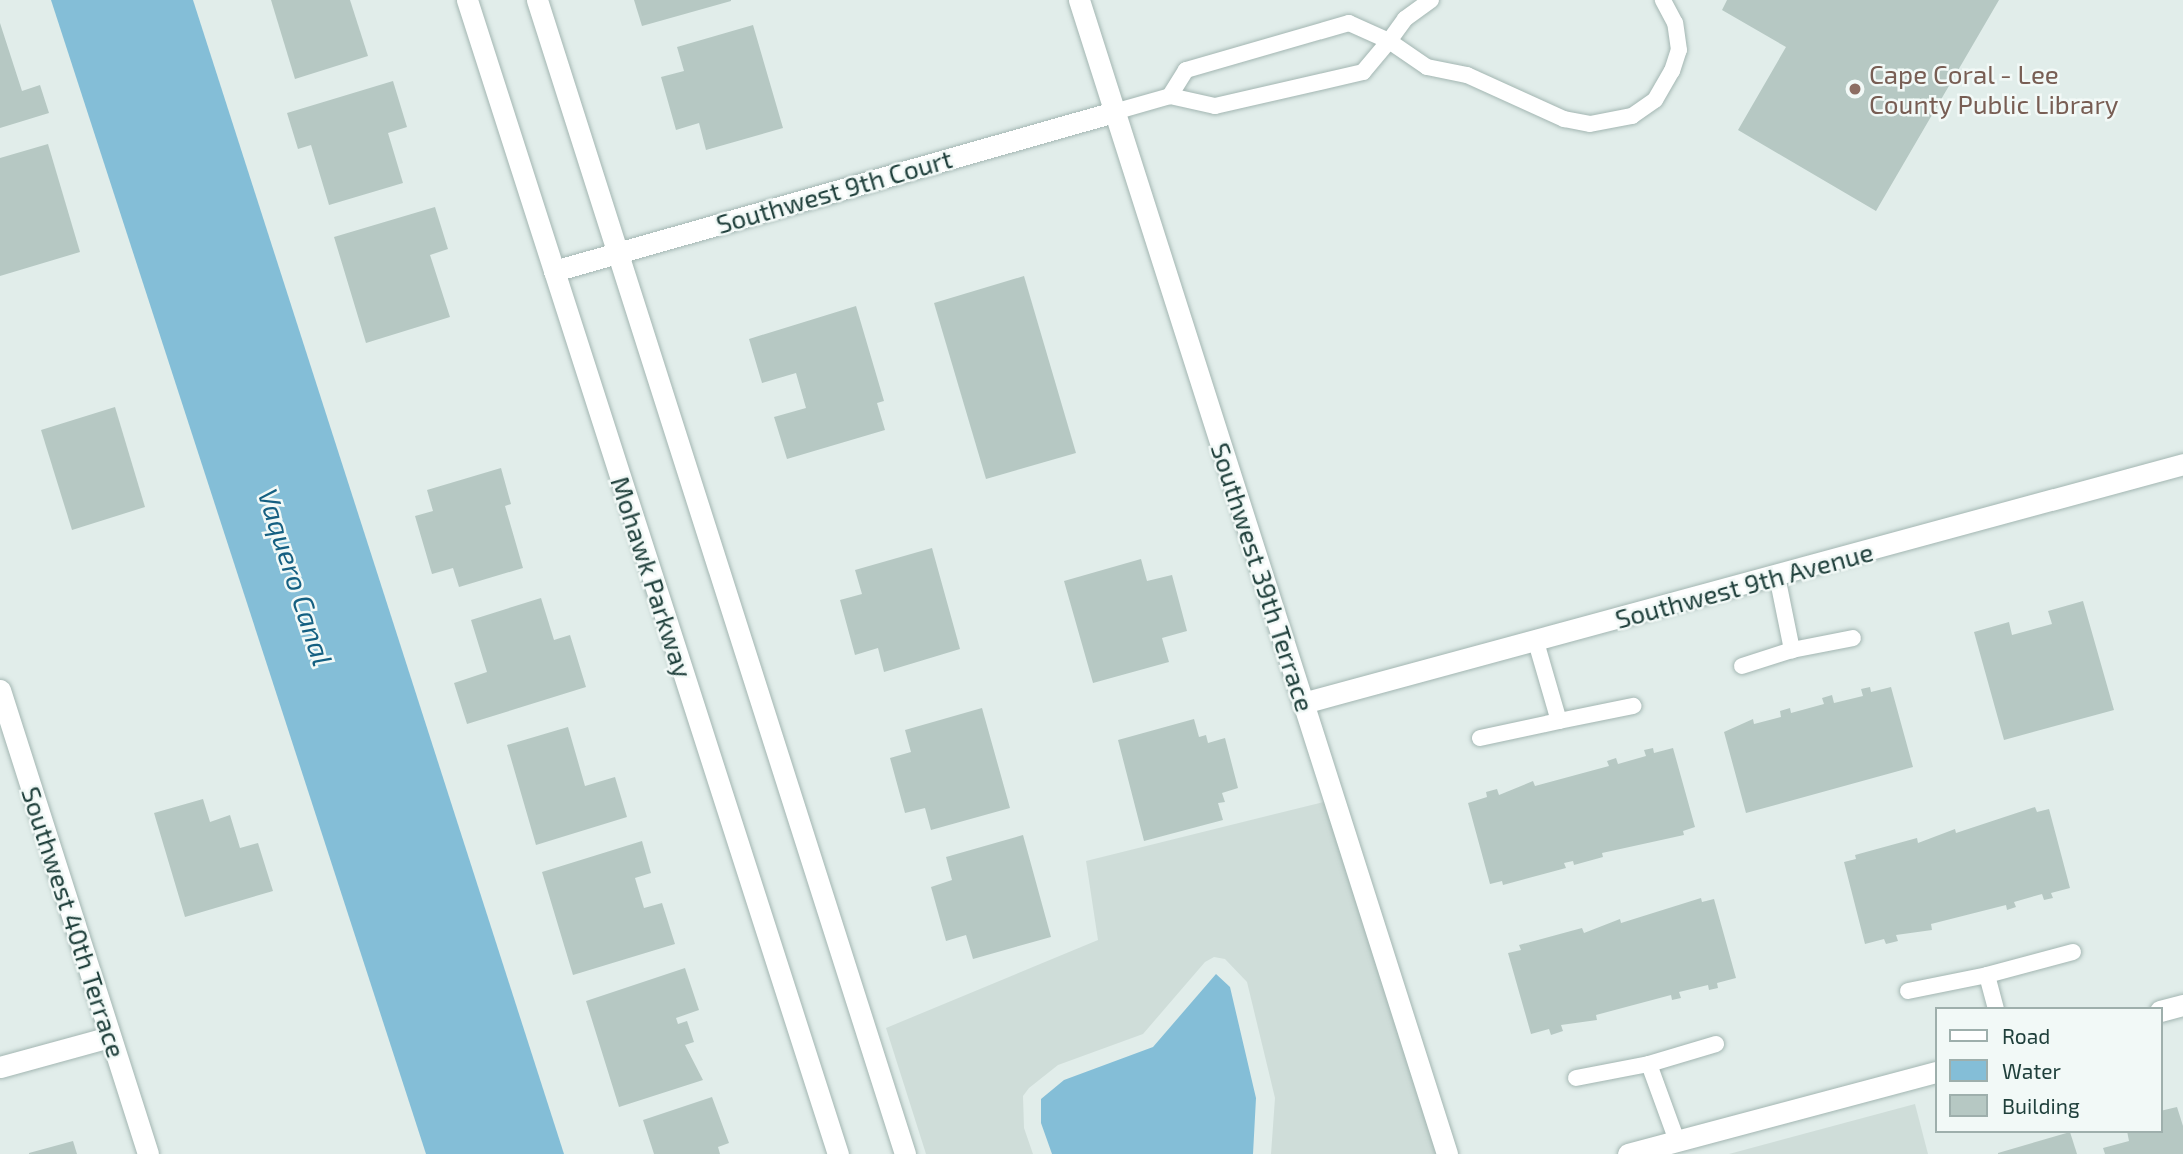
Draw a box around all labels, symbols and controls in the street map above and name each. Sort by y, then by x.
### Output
place label: Cape Coral - Lee County Public Library [1869,58,2119,119]
marker: Cape Coral - Lee County Public Library [1847,81,1863,97]
street label: Southwest 9th Court [713,142,955,240]
street label: Southwest 39th Terrace [1205,438,1321,716]
street label: Mohawk Parkway [605,472,699,682]
water label: Vaquero Canal [252,484,340,670]
street label: Southwest 9th Avenue [1611,535,1877,635]
street label: Southwest 40th Terrace [15,782,133,1062]
legend [1934,1007,2162,1133]
text: Road [2002,1023,2050,1048]
text: Water [2002,1058,2061,1083]
text: Building [2002,1093,2080,1118]

